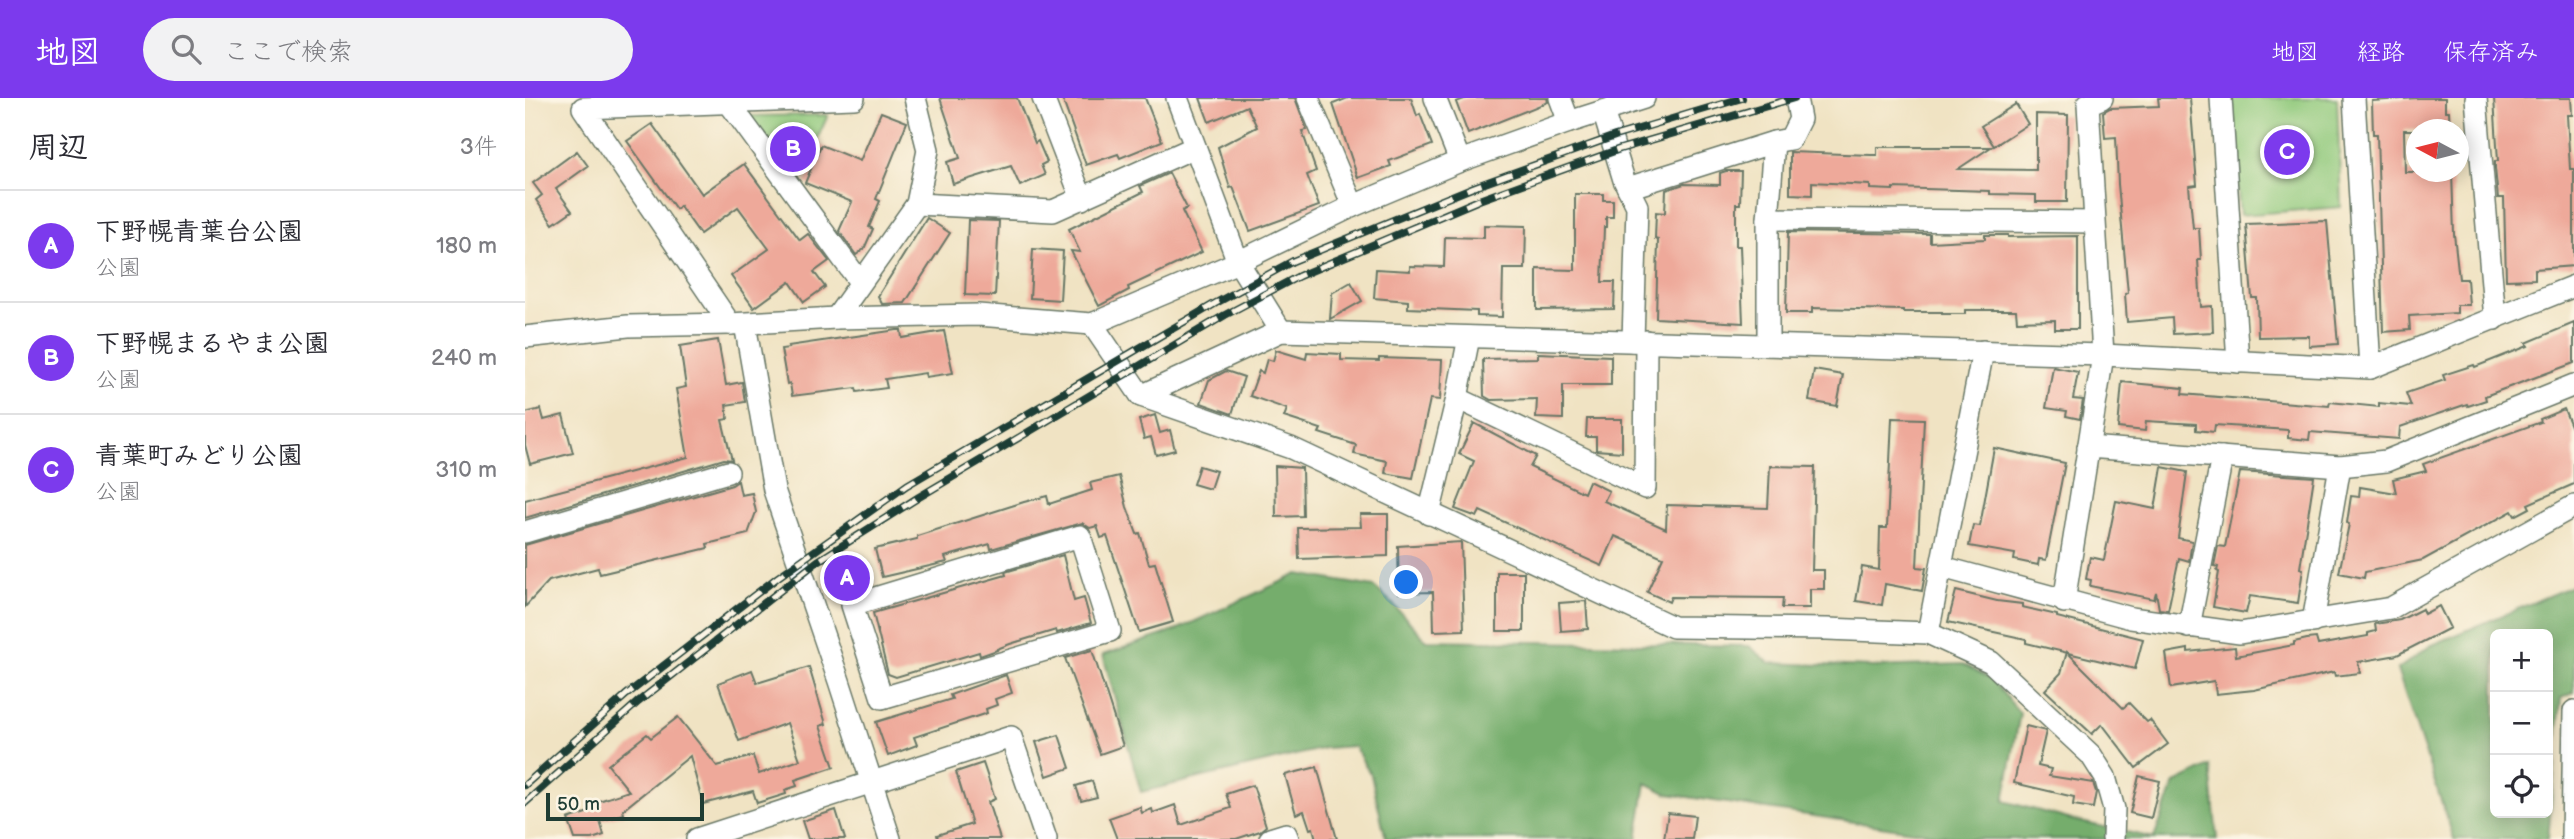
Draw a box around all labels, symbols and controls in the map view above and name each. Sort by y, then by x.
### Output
search box [143,18,633,81]
icon: search [167,30,205,68]
text: 地図 [35,33,101,73]
text: ここで検索 [223,37,353,68]
text: 地図 [2271,38,2319,67]
text: 経路 [2357,38,2405,67]
text: 保存済み [2443,38,2539,67]
north arrow [2406,119,2469,182]
pin: B [770,123,816,175]
pin: C [2264,126,2310,178]
text: 周辺 [28,130,88,166]
text: 3件 [460,133,497,161]
text: 下野幌青葉台公園 [95,217,303,248]
text: A [44,232,58,260]
text: 180 m [436,232,497,260]
text: 公園 [95,254,141,282]
text: 下野幌まるやま公園 [95,329,330,360]
text: B [43,344,59,372]
text: 240 m [431,344,497,372]
text: 公園 [95,366,141,394]
text: 青葉町みどり公園 [95,441,303,472]
text: C [43,456,59,484]
text: 310 m [435,456,497,484]
text: 公園 [95,478,141,506]
pin: A [824,552,870,604]
your location [1389,565,1423,599]
map controls [2490,629,2553,818]
button: + [2490,629,2553,692]
button: − [2490,692,2553,755]
button: locate [2490,755,2553,818]
scale bar [546,790,703,822]
text: 50 m [557,793,600,816]

